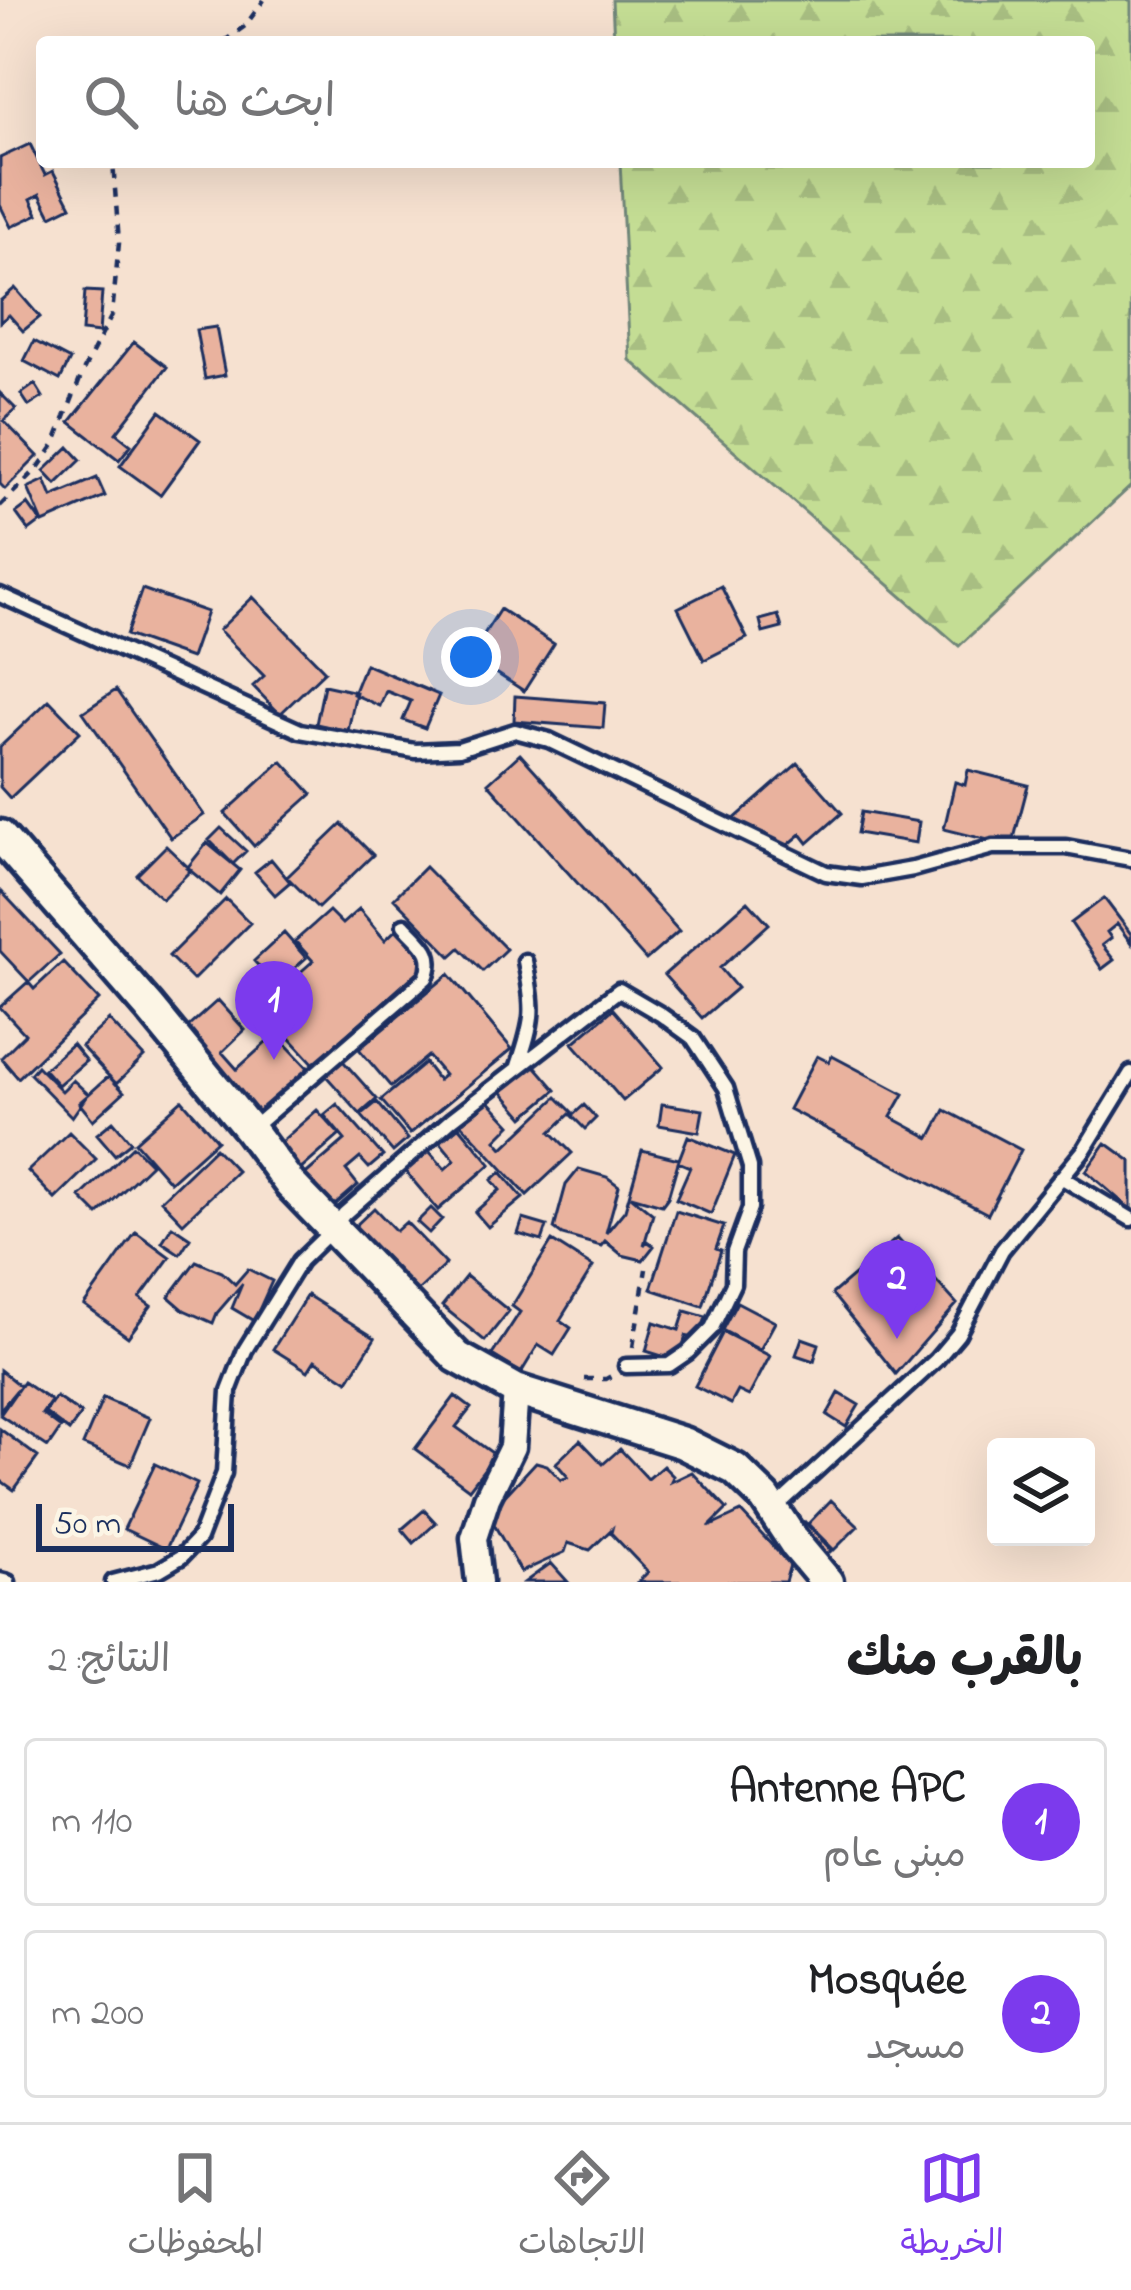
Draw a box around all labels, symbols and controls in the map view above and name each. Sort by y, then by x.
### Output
search box [36,36,1095,168]
icon: search [78,69,144,135]
text: ابحث هنا [174,71,336,137]
your location [441,627,501,687]
pin: 1 [235,961,313,1060]
pin: 2 [858,1240,936,1339]
map controls [987,1438,1095,1546]
button: layers [987,1438,1095,1546]
scale bar [36,1498,234,1551]
text: 50 m [54,1501,121,1549]
text: بالقرب منك [847,1624,1083,1699]
text: النتائج: 2 [48,1633,170,1690]
text: Antenne APC [729,1757,966,1823]
text: 110 m [51,1794,133,1851]
text: 1 [1035,1794,1047,1851]
text: مبنى عام [823,1828,966,1885]
text: Mosquée [808,1949,966,2015]
text: 200 m [51,1986,144,2043]
text: 2 [1031,1986,1051,2043]
text: مسجد [866,2020,966,2077]
tab: المحفوظات [127,2145,263,2271]
tab: الاتجاهات [518,2145,646,2271]
tab: الخريطة [901,2145,1004,2271]

